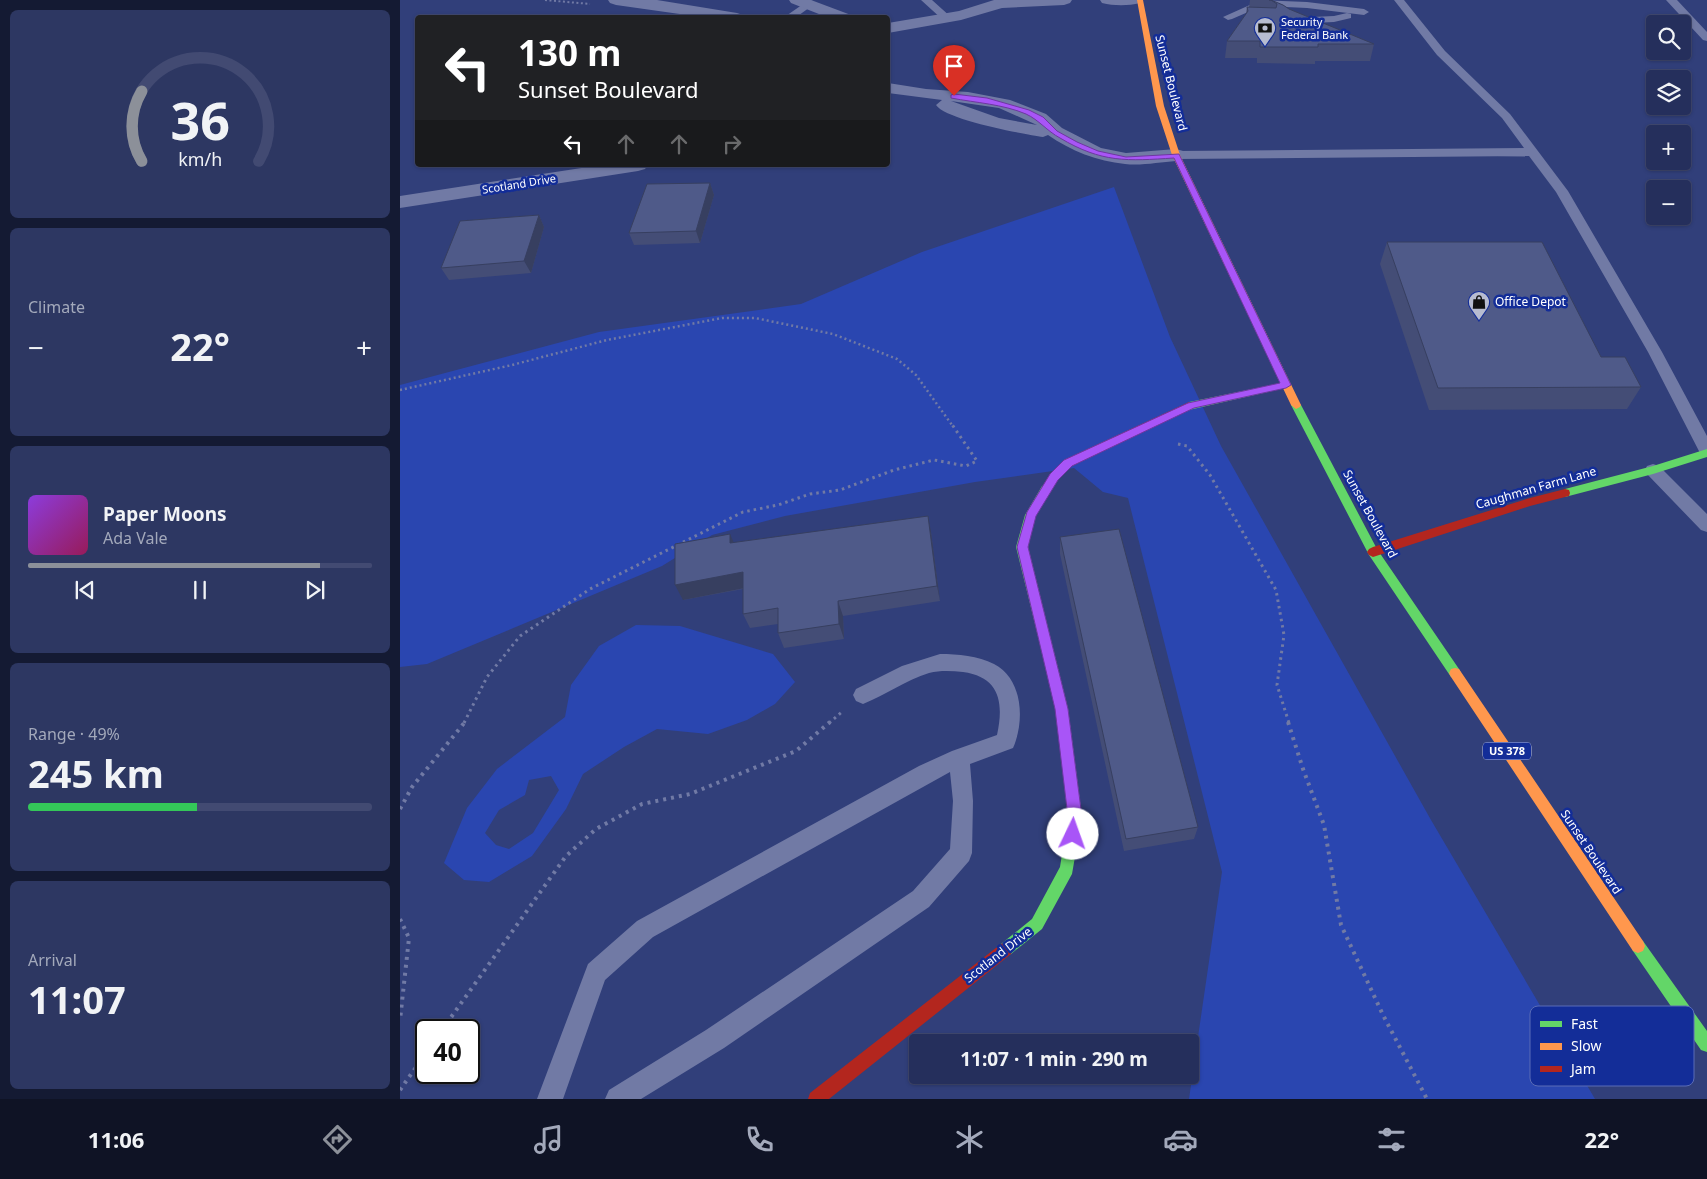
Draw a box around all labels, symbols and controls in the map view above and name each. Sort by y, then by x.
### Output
place label: Security Federal Bank [1281,14,1348,42]
map controls [1646,15,1691,225]
button: search [1646,15,1691,60]
bank icon: Security Federal Bank [1253,16,1277,47]
text: 130 m [518,29,621,76]
street label: Sunset Boulevard [1151,33,1192,133]
icon: left [435,35,500,100]
pin [933,45,975,96]
icon: arrive [940,52,968,80]
button: layers [1646,70,1691,115]
text: Sunset Boulevard [518,74,698,104]
text: 36 [170,84,230,155]
button: + [1646,125,1691,170]
icon: left [559,130,587,158]
icon: ahead [612,130,640,158]
icon: ahead [665,130,693,158]
icon: right [718,130,746,158]
text: km/h [178,147,222,171]
street label: Scotland Drive [481,170,557,197]
button: − [1646,180,1691,225]
shop icon: Office Depot [1467,290,1491,321]
place label: Office Depot [1495,293,1567,310]
text: Climate [28,296,85,318]
text: 22° [170,320,230,372]
text: − [28,328,44,366]
text: + [356,328,372,366]
street label: Caughman Farm Lane [1474,462,1598,513]
street label: Sunset Boulevard [1339,467,1402,561]
text: Paper Moons [103,501,227,527]
text: Ada Vale [103,527,168,549]
icon: previous [71,576,99,604]
icon: pause [186,576,214,604]
icon: next [301,576,329,604]
text: Range · 49% [28,723,120,745]
road number: US 378 [1483,742,1531,759]
text: 245 km [28,747,164,799]
street label: Sunset Boulevard [1557,806,1626,897]
position arrow [1046,807,1098,859]
street label: Scotland Drive [960,923,1035,986]
text: Arrival [28,949,77,971]
text: 11:07 [28,973,126,1025]
legend [1530,1006,1694,1086]
text: Fast [1571,1014,1598,1033]
speed limit sign: 40 [415,1019,480,1084]
text: Slow [1571,1036,1602,1055]
text: 11:07 · 1 min · 290 m [960,1046,1148,1072]
text: Jam [1569,1059,1596,1078]
icon: directions [320,1122,355,1157]
icon: music [531,1122,566,1157]
icon: phone [742,1122,777,1157]
icon: climate [952,1122,987,1157]
icon: car [1163,1122,1198,1157]
icon: filters [1374,1122,1409,1157]
text: 11:06 [88,1124,144,1154]
text: 22° [1585,1124,1619,1154]

